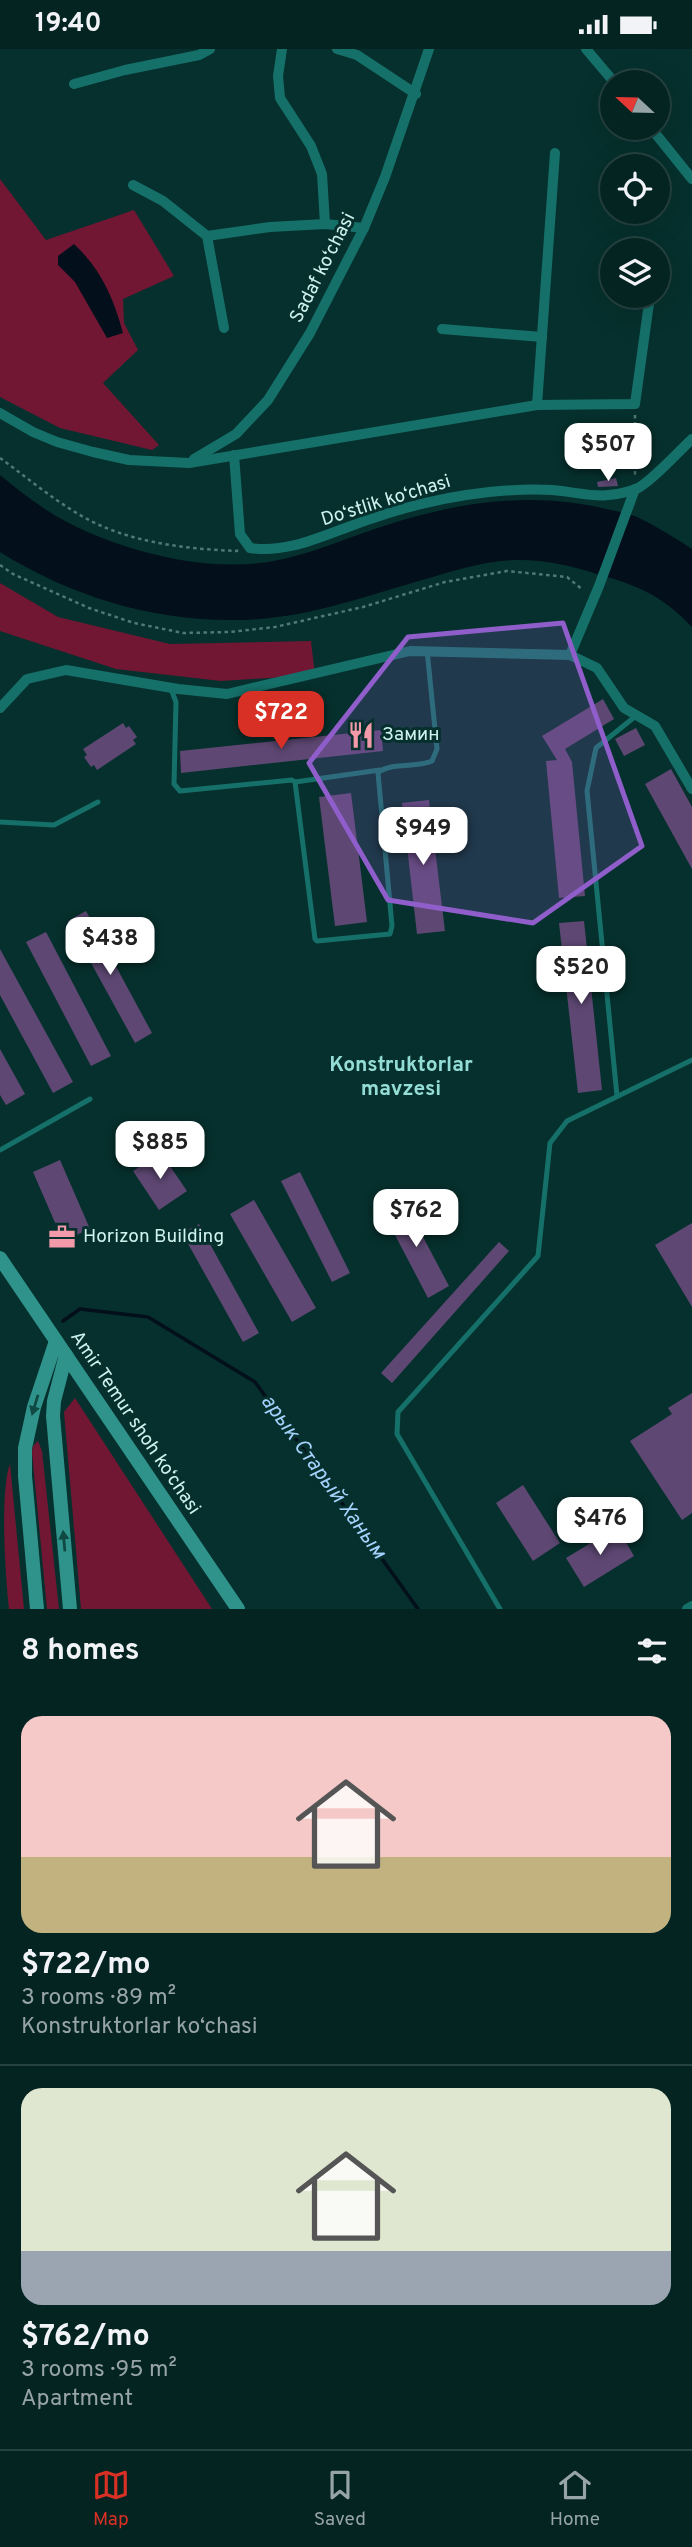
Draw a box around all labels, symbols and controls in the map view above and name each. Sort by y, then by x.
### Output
text: 19:40 [35,8,102,41]
north arrow [600,70,670,140]
map controls [600,70,670,308]
button: locate [600,154,670,224]
street label: Sadaf ko‘chasi [285,209,361,327]
button: layers [600,238,670,308]
pin: $507 [567,423,649,483]
text: $507 [581,431,635,460]
street label: Do‘stlik ko‘chasi [318,470,454,532]
pin: $722 [240,691,322,751]
text: $722 [254,699,308,728]
restaurant icon: Замин [346,720,376,750]
place label: Замин [382,723,440,747]
pin: $949 [382,807,464,867]
text: $949 [395,815,451,844]
pin: $438 [69,918,151,977]
text: $438 [82,925,138,954]
pin: $520 [540,947,622,1006]
text: $520 [552,954,610,983]
district label: Konstruktorlar mavzesi [329,1052,473,1103]
pin: $885 [119,1121,201,1181]
text: $885 [132,1129,188,1158]
pin: $762 [375,1189,457,1249]
text: $762 [389,1197,443,1226]
office icon: Horizon Building [47,1222,77,1252]
place label: Horizon Building [83,1225,224,1249]
street label: Amir Temur shoh ko‘chasi [64,1327,206,1519]
water label: арык Старый Ханым [254,1389,392,1566]
one-way arrow [29,1395,39,1416]
pin: $476 [559,1497,641,1557]
text: $476 [573,1505,627,1534]
one-way arrow [58,1530,69,1552]
icon: filters [633,1632,671,1670]
text: 8 homes [21,1633,140,1670]
icon: home [283,1761,409,1887]
text: $722/mo [21,1947,151,1984]
text: 3 rooms · 89 m² [21,1984,176,2013]
text: Konstruktorlar ko‘chasi [21,2013,258,2042]
icon: home [283,2133,409,2259]
text: $762/mo [21,2319,150,2356]
text: 3 rooms · 95 m² [21,2356,177,2385]
text: Apartment [21,2385,133,2414]
tab: Map [92,2466,130,2532]
tab: Saved [314,2466,366,2532]
tab: Home [550,2466,600,2532]

